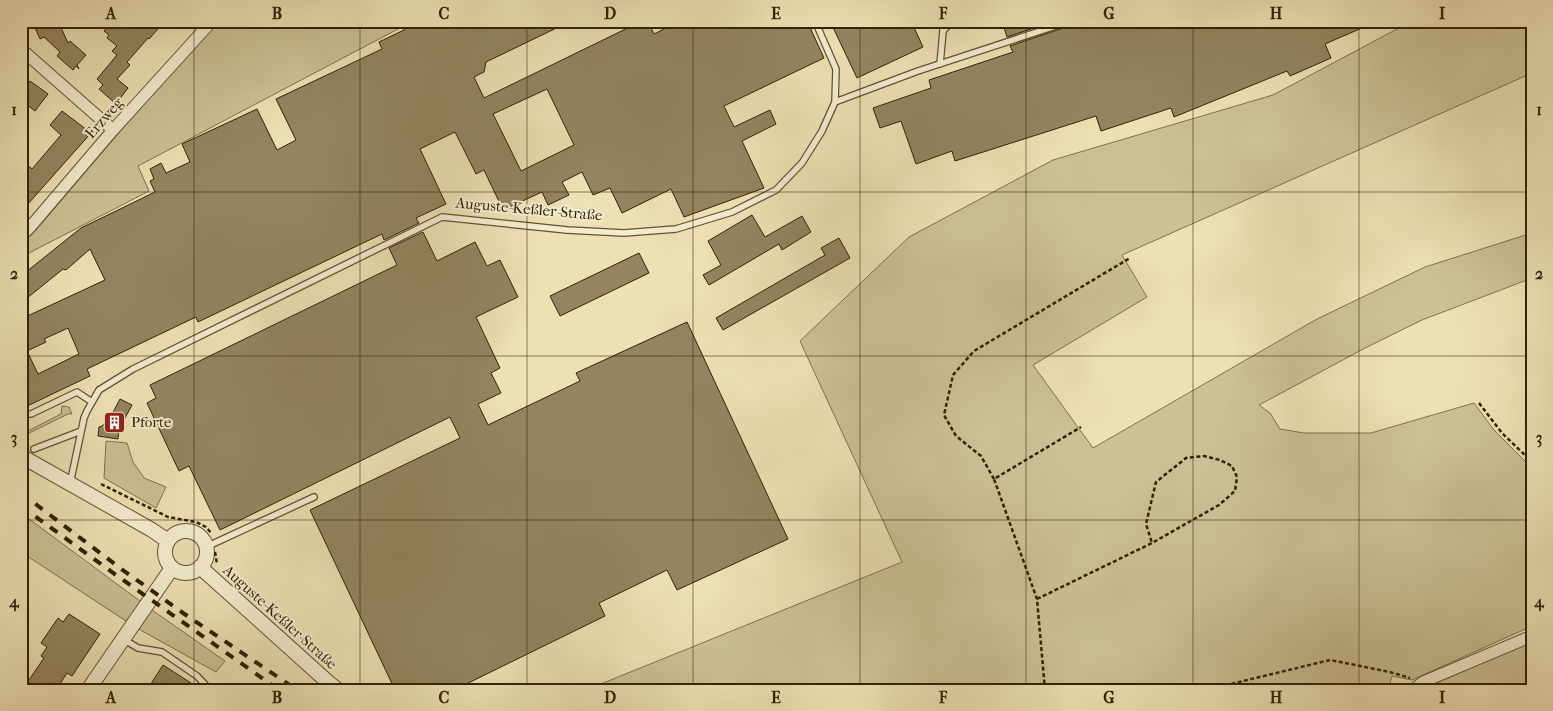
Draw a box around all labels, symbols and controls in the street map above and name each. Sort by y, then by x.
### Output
text: A [105,4,117,23]
text: B [272,4,282,23]
text: C [439,4,450,23]
text: D [604,4,616,23]
text: E [771,4,781,23]
text: F [938,4,948,23]
text: G [1103,4,1115,23]
text: H [1270,4,1283,23]
text: I [1439,4,1446,23]
street label: Erzweg [81,93,127,142]
text: 1 [11,100,17,119]
text: 1 [1536,100,1542,119]
street label: Auguste-Keßler-Straße [454,194,604,224]
text: 2 [10,264,18,283]
text: 2 [1535,264,1543,283]
building icon: Pforte [103,410,127,434]
place label: Pforte [131,413,172,431]
text: 3 [11,428,17,448]
text: 3 [1536,428,1542,448]
street label: Auguste-Keßler-Straße [219,560,341,673]
text: 4 [8,592,20,612]
text: 4 [1533,592,1545,612]
text: A [105,688,117,707]
text: B [272,688,282,707]
text: C [439,688,450,707]
text: D [604,688,616,707]
text: E [771,688,781,707]
text: F [938,688,948,707]
text: G [1103,688,1115,707]
text: H [1270,688,1283,707]
text: I [1439,688,1446,707]

